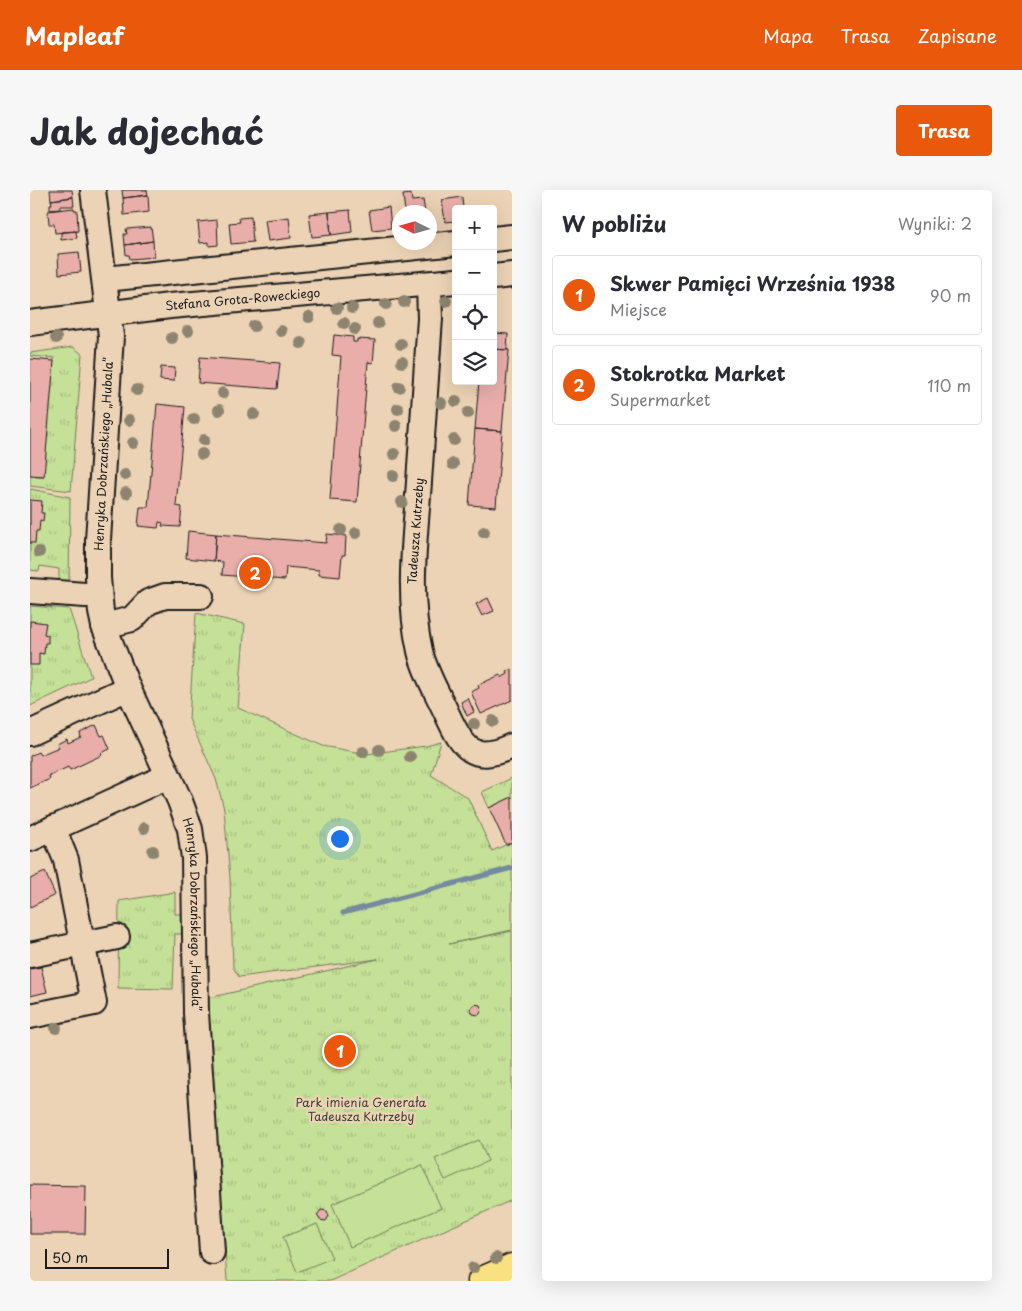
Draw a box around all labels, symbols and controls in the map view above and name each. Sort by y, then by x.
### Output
text: Mapleaf [25,17,124,53]
text: Mapa [763,22,813,49]
text: Trasa [841,22,890,49]
text: Zapisane [918,22,997,49]
text: Jak dojechać [30,104,264,157]
button: Trasa [896,105,992,156]
north arrow [392,205,437,250]
map controls [452,205,497,385]
button: + [452,205,497,250]
text: W pobliżu [562,207,667,239]
text: Wyniki: 2 [898,211,972,235]
button: − [452,250,497,295]
text: Skwer Pamięci Września 1938 [610,269,895,297]
street label: Stefana Grota-Roweckiego [164,283,321,315]
text: 1 [575,283,583,307]
text: 90 m [930,283,971,307]
button: locate [452,295,497,340]
text: Miejsce [610,297,667,321]
button: layers [452,340,497,385]
street label: Henryka Dobrzańskiego „Hubala” [89,357,117,551]
text: Stokrotka Market [610,359,786,387]
text: 2 [573,373,585,397]
text: 110 m [928,373,971,397]
text: Supermarket [610,387,710,411]
street label: Tadeusza Kutrzeby [402,477,428,585]
pin: 2 [239,554,271,592]
street label: Henryka Dobrzańskiego „Hubala” [179,815,206,1011]
your location [327,826,353,852]
pin: 1 [324,1032,356,1070]
park label: Park imienia Generała Tadeusza Kutrzeby [296,1093,427,1125]
scale bar [45,1246,169,1269]
text: 50 m [52,1247,88,1268]

